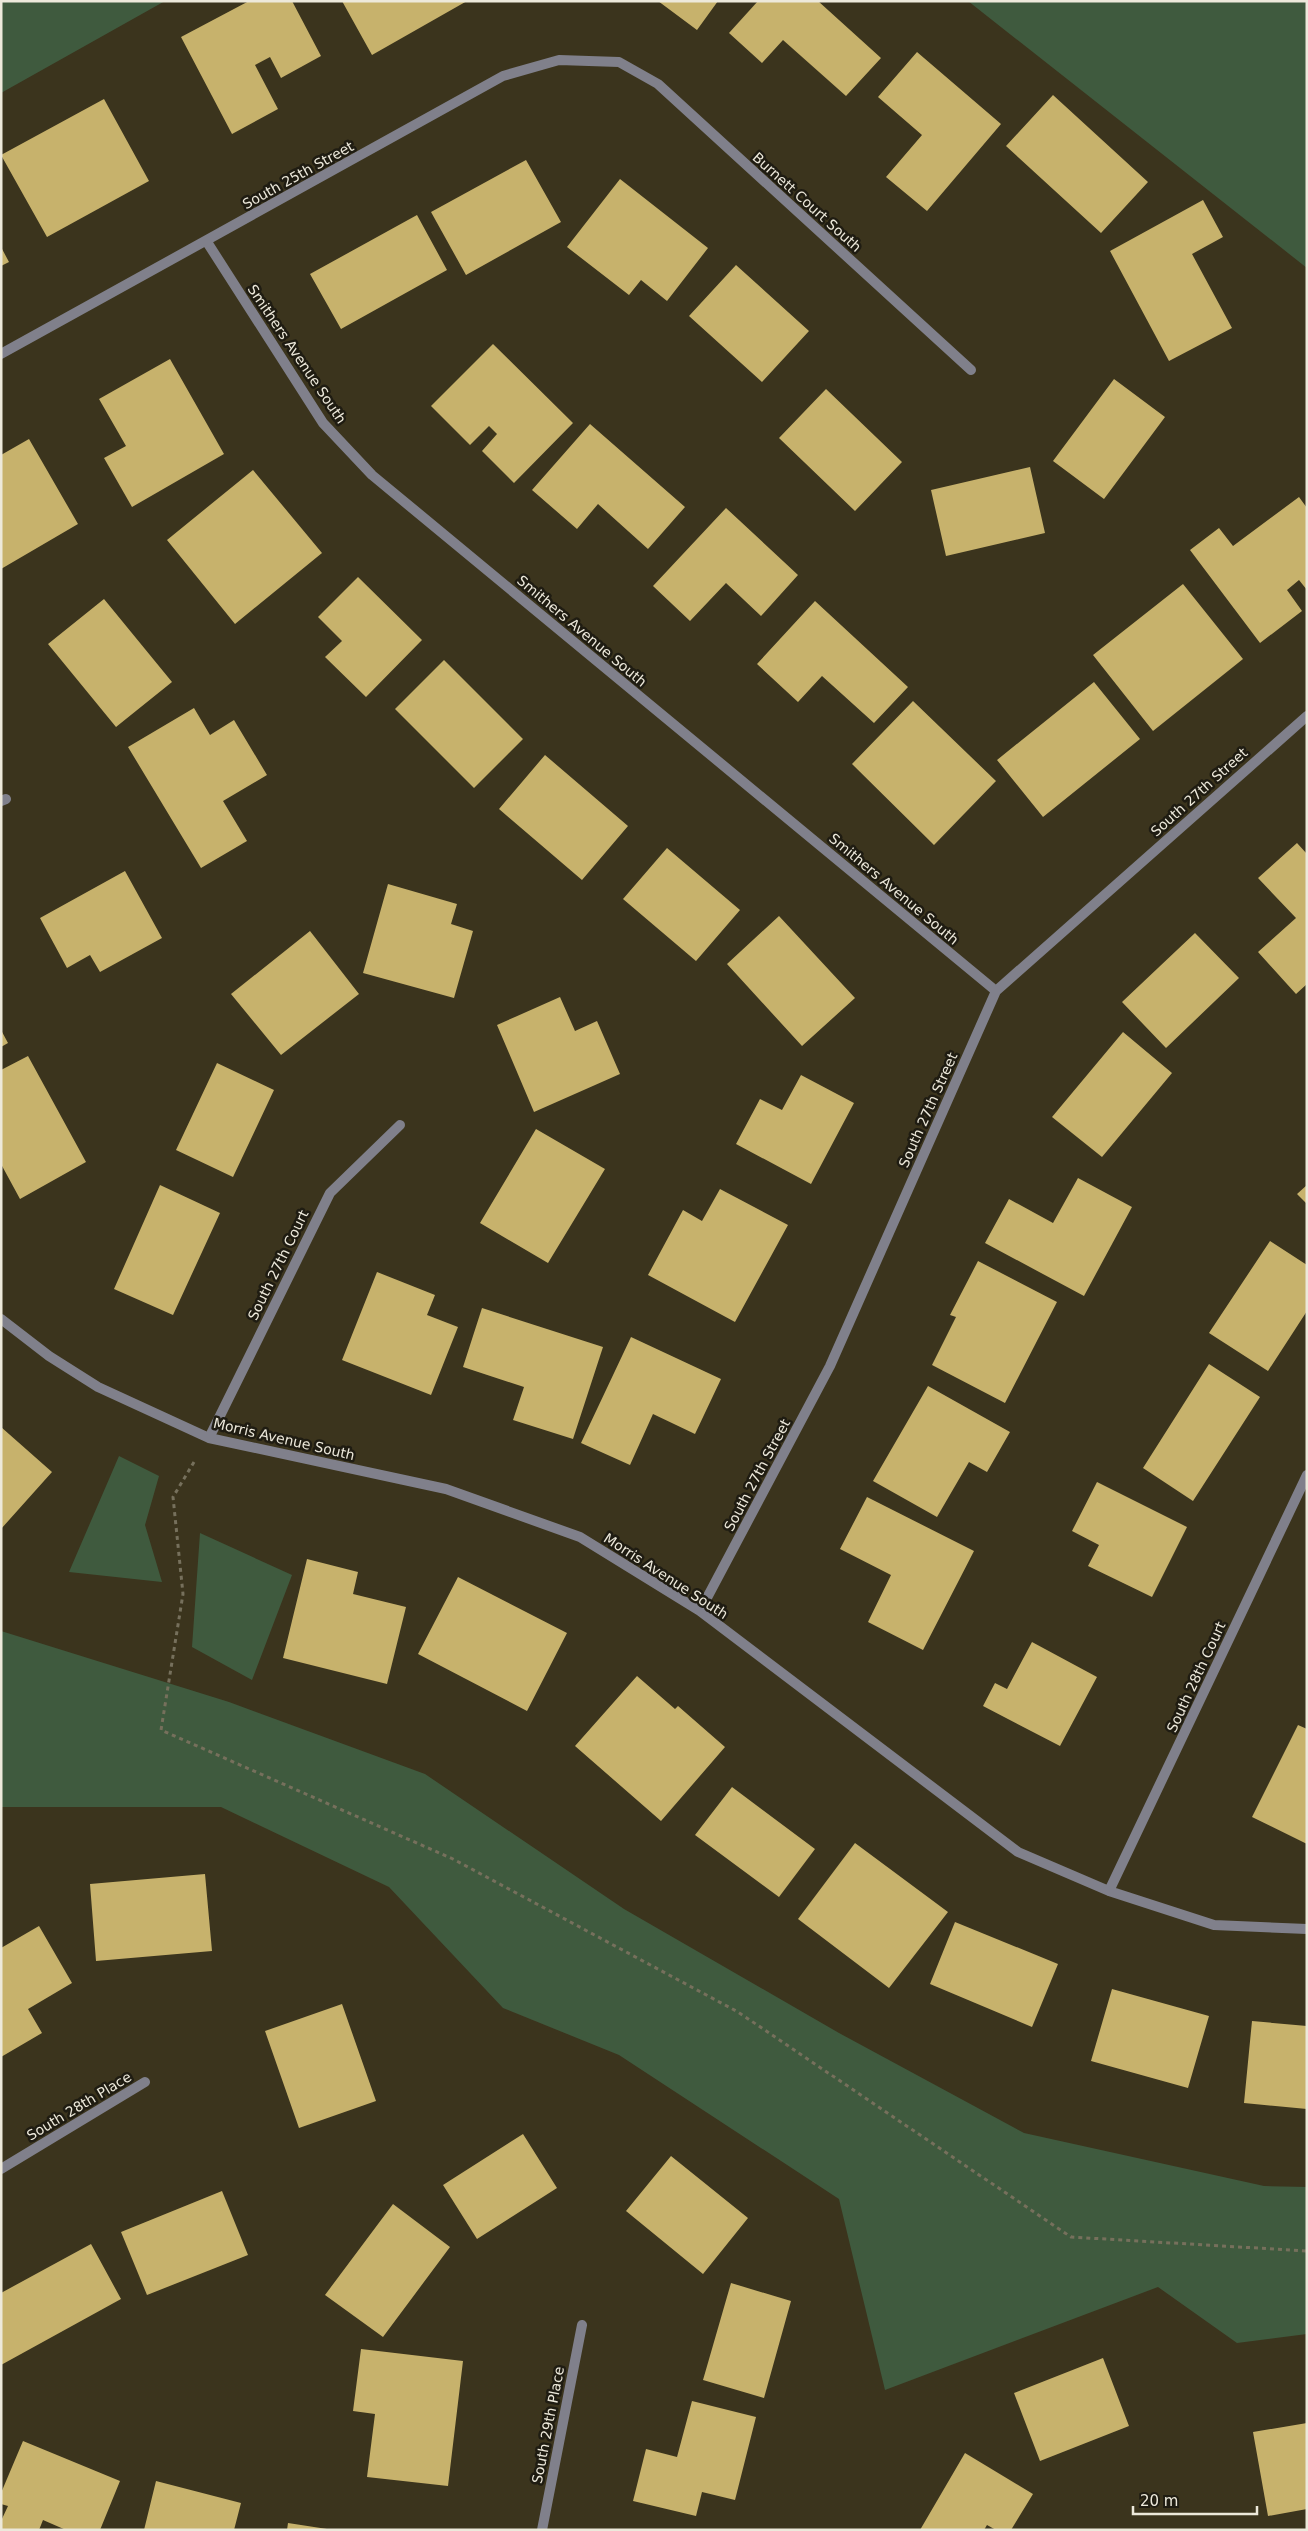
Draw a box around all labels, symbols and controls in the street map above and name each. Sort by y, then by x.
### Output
street label: South 25th Street [240,138,357,212]
street label: Burnett Court South [749,149,865,255]
street label: Smithers Avenue South [245,282,349,426]
street label: Smithers Avenue South [514,572,650,690]
street label: South 27th Street [1147,744,1251,840]
street label: Smithers Avenue South [826,830,962,948]
street label: South 27th Street [895,1050,961,1170]
street label: South 27th Court [244,1207,312,1323]
street label: Morris Avenue South [212,1415,356,1463]
street label: South 27th Street [721,1416,793,1534]
street label: Morris Avenue South [601,1530,731,1622]
street label: South 28th Court [1163,1619,1229,1735]
street label: South 28th Place [24,2068,134,2144]
street label: South 29th Place [529,2365,567,2485]
scale bar [1133,2484,1257,2516]
text: 20 m [1140,2492,1178,2510]

